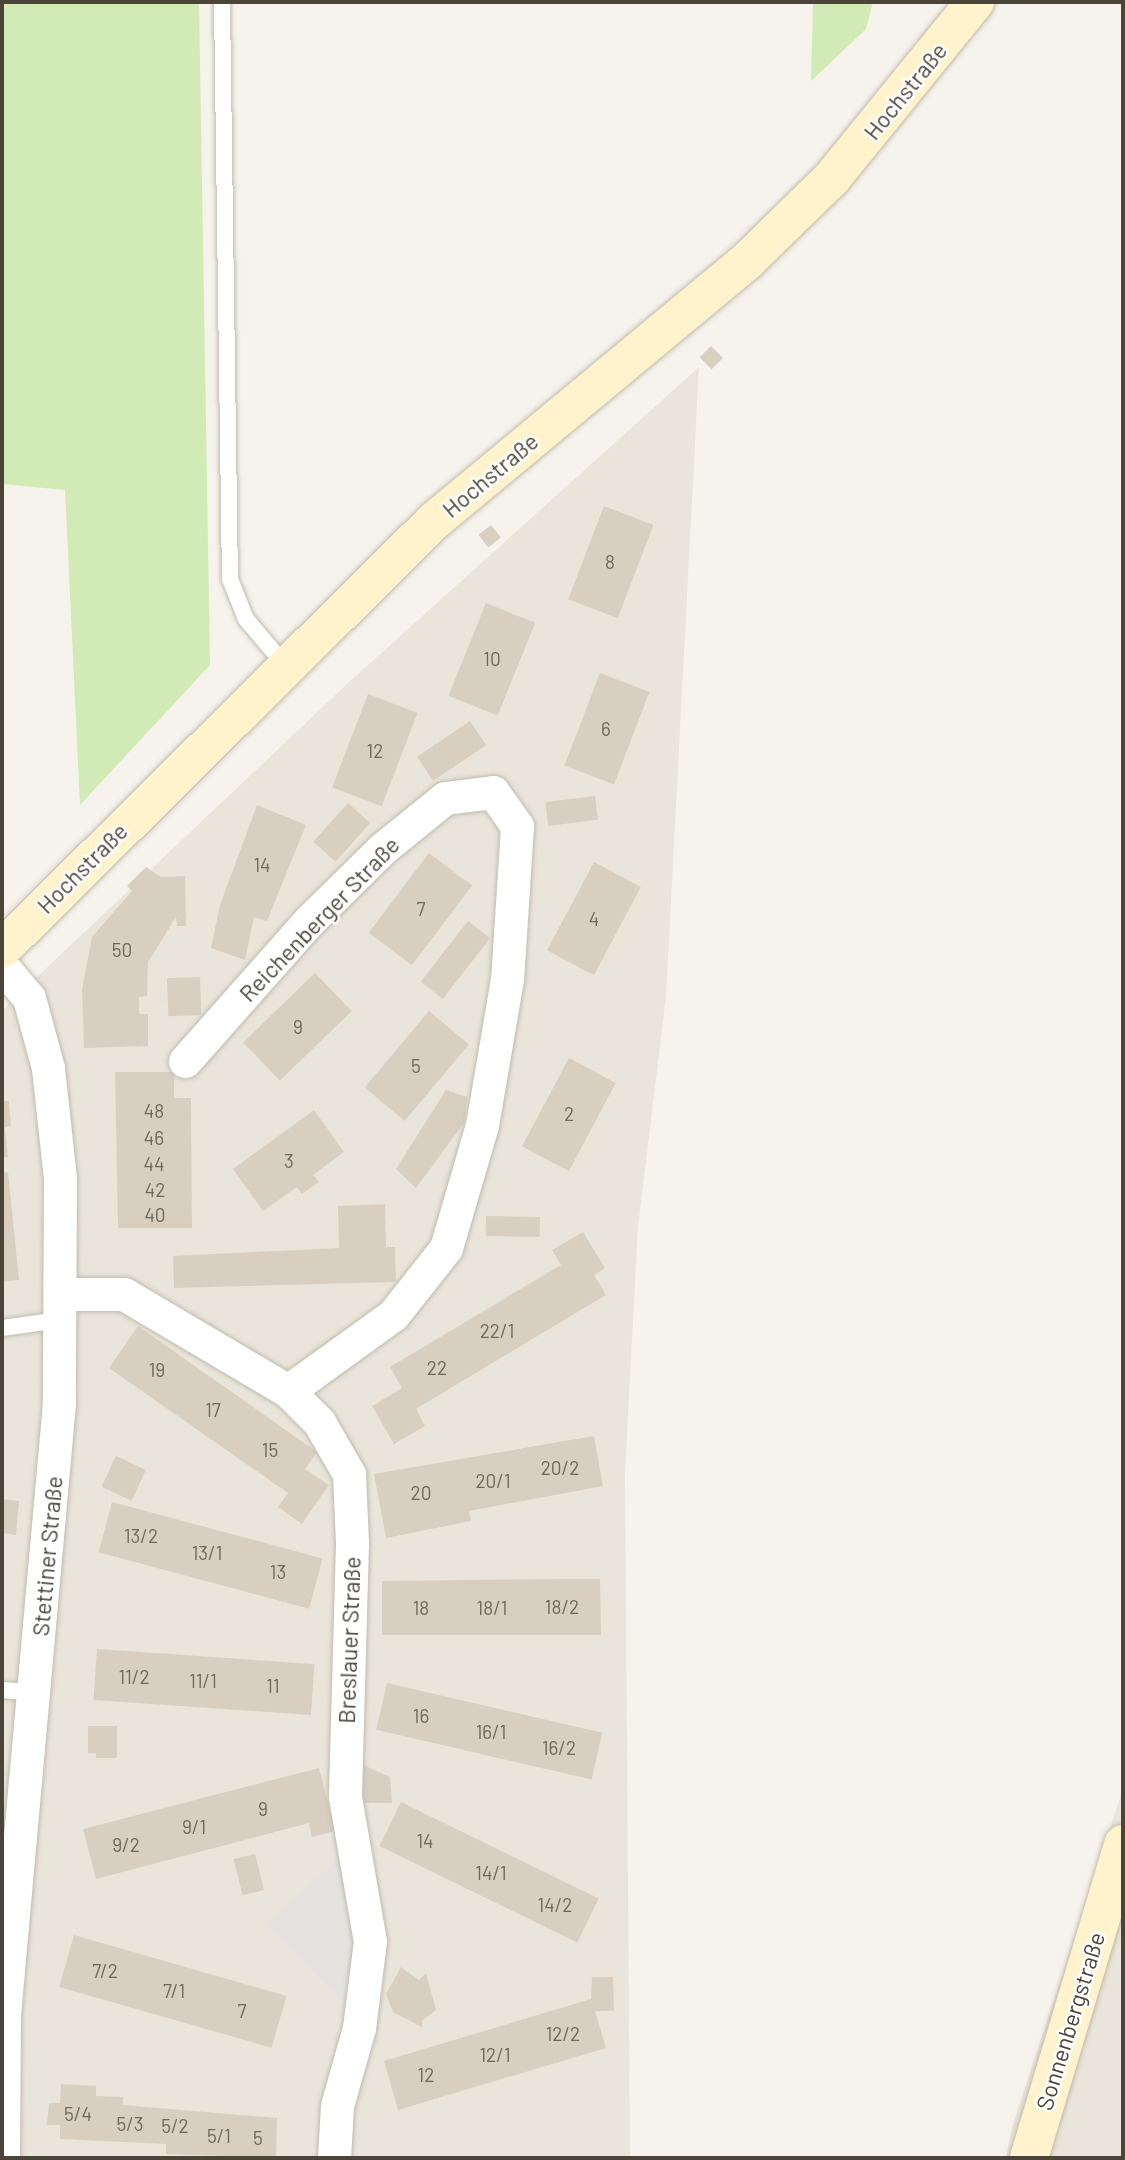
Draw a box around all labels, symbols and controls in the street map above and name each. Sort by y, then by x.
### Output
street label: Hochstraße [858,37,952,145]
street label: Hochstraße [437,427,543,523]
house number: 8 [605,551,615,573]
house number: 10 [483,648,501,670]
house number: 6 [601,718,611,740]
house number: 12 [367,740,383,762]
street label: Hochstraße [31,817,133,919]
street label: Reichenberger Straße [233,831,405,1007]
house number: 14 [253,854,271,876]
house number: 7 [417,898,425,920]
house number: 4 [589,908,599,930]
house number: 50 [112,939,132,961]
house number: 9 [293,1016,303,1038]
house number: 5 [411,1055,421,1077]
house number: 48 [144,1100,164,1122]
house number: 2 [564,1103,574,1125]
house number: 46 [144,1127,164,1149]
house number: 3 [284,1150,294,1172]
house number: 44 [144,1153,164,1175]
house number: 42 [145,1179,165,1201]
house number: 40 [144,1204,166,1226]
house number: 22/1 [480,1320,514,1342]
house number: 22 [427,1357,447,1379]
house number: 19 [149,1359,165,1381]
house number: 17 [205,1399,221,1421]
house number: 15 [262,1439,278,1461]
house number: 20/2 [541,1457,579,1479]
house number: 20/1 [475,1470,511,1492]
street label: Stettiner Straße [26,1475,68,1637]
house number: 20 [411,1482,431,1504]
house number: 13/2 [124,1525,158,1547]
house number: 13/1 [192,1542,222,1564]
street label: Breslauer Straße [332,1556,366,1724]
house number: 13 [270,1561,286,1583]
house number: 18/2 [545,1596,579,1618]
house number: 18 [413,1597,429,1619]
house number: 18/1 [477,1597,507,1619]
house number: 11/2 [118,1666,150,1688]
house number: 11/1 [189,1670,217,1692]
house number: 11 [266,1675,280,1697]
house number: 16 [413,1705,429,1727]
house number: 16/1 [476,1721,506,1743]
house number: 16/2 [542,1737,576,1759]
house number: 9 [258,1798,268,1820]
house number: 9/1 [182,1816,206,1838]
house number: 14 [416,1830,434,1852]
house number: 9/2 [112,1834,140,1856]
house number: 14/1 [475,1862,507,1884]
house number: 14/2 [538,1894,572,1916]
street label: Sonnenbergstraße [1030,1929,1110,2113]
house number: 7/2 [92,1960,118,1982]
house number: 7/1 [163,1980,185,2002]
house number: 7 [238,2000,246,2022]
house number: 12/2 [546,2023,580,2045]
house number: 12/1 [479,2044,511,2066]
house number: 12 [418,2064,434,2086]
house number: 5/4 [64,2103,92,2125]
house number: 5/3 [116,2113,144,2135]
house number: 5/2 [161,2115,189,2137]
house number: 5/1 [207,2125,231,2147]
house number: 5 [253,2127,263,2149]

